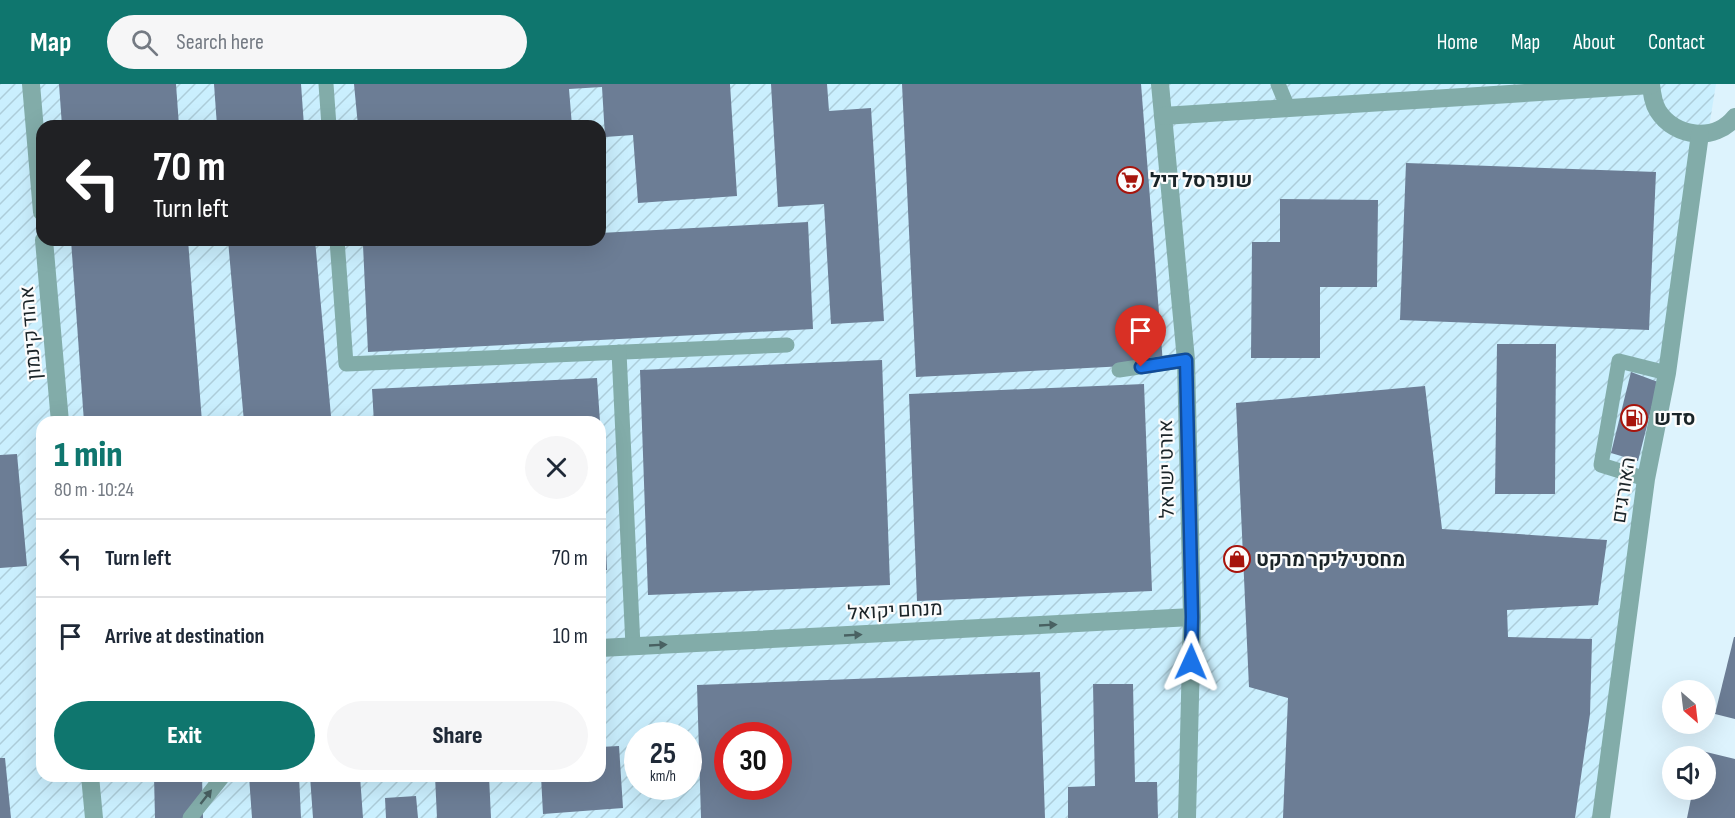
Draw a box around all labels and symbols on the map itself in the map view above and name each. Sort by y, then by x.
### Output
supermarket icon: שופרסל דיל [1115,165,1145,195]
place label: שופרסל דיל [1150,169,1252,193]
street label: אהוד קינמון [15,285,47,381]
pin [1115,305,1166,367]
fuel station icon: סדש [1619,403,1649,433]
place label: סדש [1654,407,1695,431]
street label: אורט ישראל [1154,419,1180,519]
street label: האורגים [1607,455,1641,525]
shop icon: מחסני ליקר מרקט [1222,544,1252,574]
place label: מחסני ליקר מרקט [1256,548,1405,572]
street label: מנחם יקואל [847,597,943,625]
one-way arrow [1038,620,1057,629]
one-way arrow [844,630,863,639]
position arrow [1159,630,1223,694]
one-way arrow [649,640,668,649]
north arrow [1662,680,1716,734]
speed limit sign: 30 [714,722,792,800]
one-way arrow [200,789,212,804]

